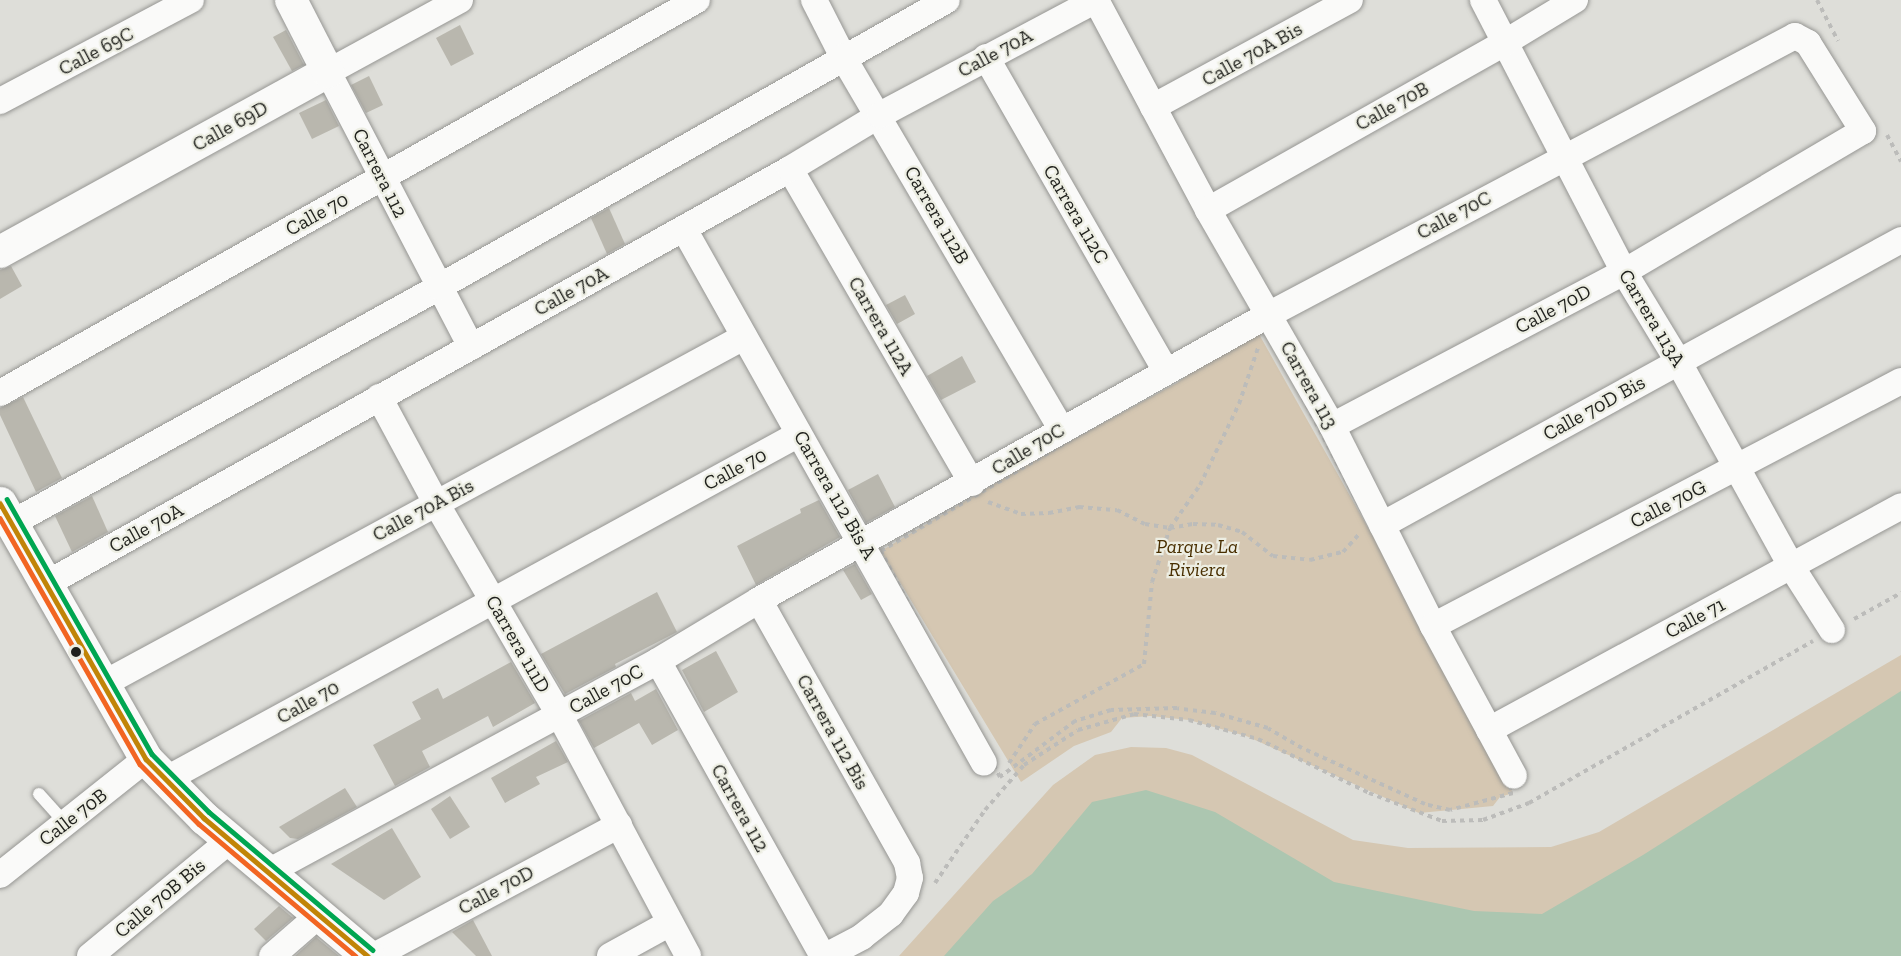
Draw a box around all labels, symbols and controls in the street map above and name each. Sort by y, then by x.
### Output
street label: Calle 70A Bis [1197,16,1307,92]
street label: Calle 69C [54,21,138,81]
street label: Calle 70A [954,23,1036,83]
street label: Calle 70B [1351,76,1433,136]
street label: Calle 69D [188,96,272,156]
street label: Carrera 112 [347,124,413,222]
street label: Carrera 112C [1038,160,1114,268]
street label: Carrera 112B [899,162,975,268]
street label: Calle 70C [1413,185,1495,245]
street label: Calle 70 [281,187,353,241]
street label: Calle 70A [530,261,612,321]
street label: Carrera 113A [1614,265,1690,371]
street label: Carrera 112A [843,272,919,380]
street label: Calle 70D [1511,279,1595,339]
street label: Carrera 113 [1275,337,1343,433]
street label: Calle 70D Bis [1539,370,1649,446]
street label: Calle 70C [987,418,1069,480]
street label: Carrera 112 Bis A [788,426,882,564]
street label: Calle 70 [699,442,771,496]
street label: Calle 70A Bis [368,473,478,547]
street label: Calle 70G [1626,475,1710,533]
street label: Calle 70A [105,498,187,558]
park label: Parque La Riviera [1156,534,1238,581]
street label: Carrera 111D [480,591,556,697]
street label: Calle 71 [1661,592,1729,644]
unlabelled marker [70,646,82,658]
street label: Calle 70C [565,659,647,719]
street label: Carrera 112 Bis [791,670,875,794]
street label: Calle 70 [272,675,344,729]
street label: Carrera 112 [706,760,774,856]
street label: Calle 70B [34,783,112,851]
street label: Calle 70B Bis [110,853,210,943]
street label: Calle 70D [454,860,538,920]

